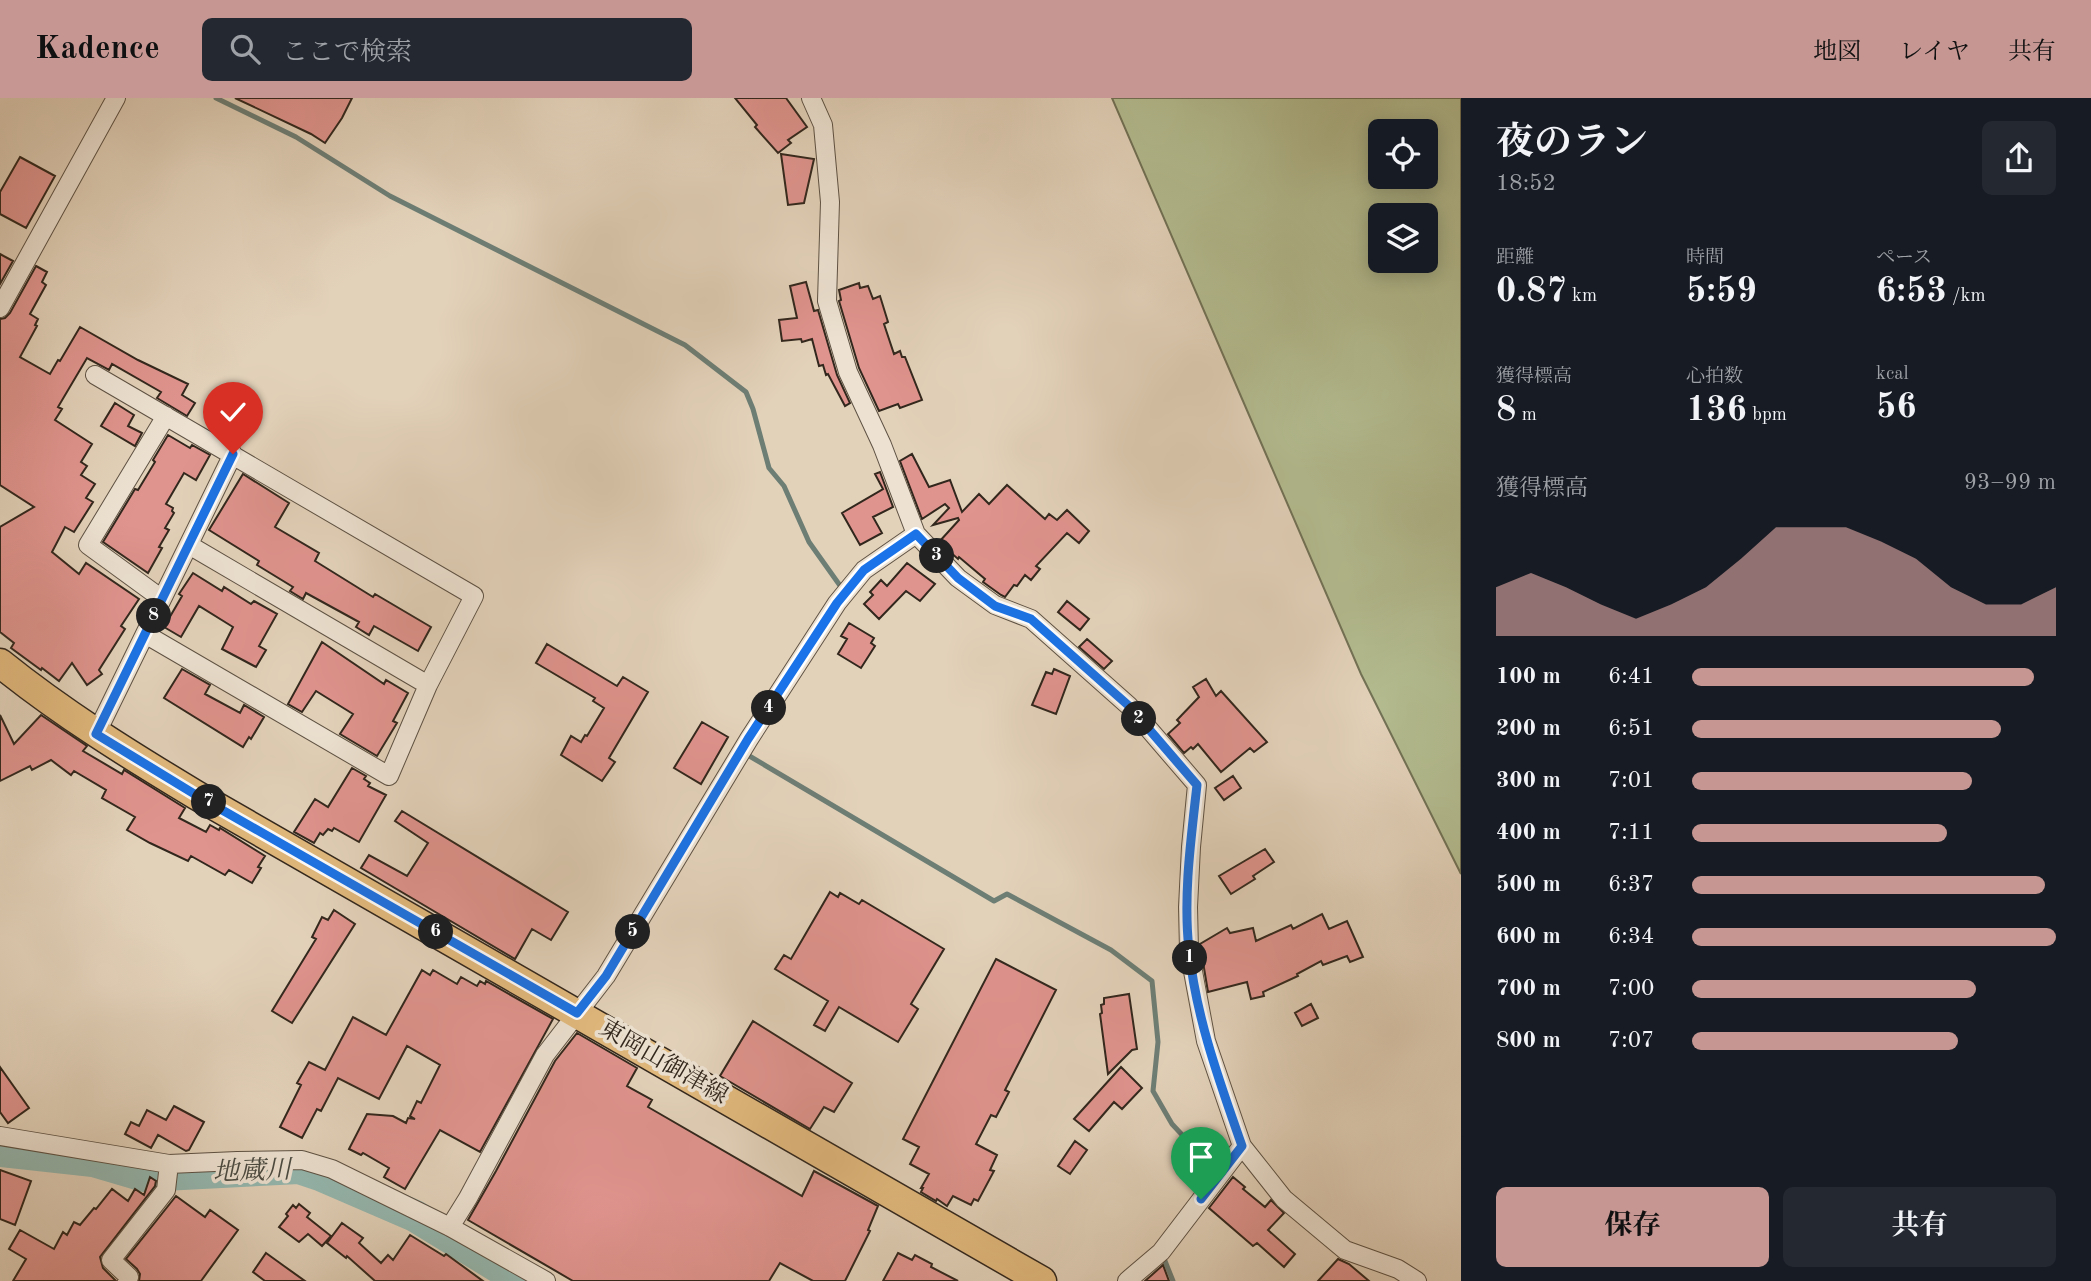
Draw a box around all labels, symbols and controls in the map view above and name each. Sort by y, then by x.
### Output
search box [202,18,692,81]
icon: search [226,30,264,68]
text: Kadence [35,33,160,66]
text: ここで検索 [282,40,412,66]
text: 地図 [1813,41,1861,65]
text: レイヤ [1899,41,1970,65]
text: 共有 [2008,41,2056,65]
map controls [1368,119,1438,273]
button: locate [1368,119,1438,189]
button: share [1982,121,2056,195]
text: 夜のラン [1496,125,1648,163]
text: 18:52 [1496,172,1556,195]
button: layers [1368,203,1438,273]
text: 距離 [1496,249,1534,268]
text: 時間 [1686,249,1724,268]
text: ペース [1876,249,1932,268]
text: 0.87 [1496,274,1567,309]
text: 5:59 [1686,274,1757,309]
text: 6:53 [1876,274,1947,309]
text: km [1567,287,1597,306]
text: /km [1947,287,1986,306]
text: kcal [1876,365,1909,384]
text: 獲得標高 [1496,368,1572,387]
text: 心拍数 [1686,368,1743,387]
pin [203,382,263,454]
text: 56 [1876,390,1917,425]
icon: check [214,393,252,431]
text: 8 [1496,393,1516,428]
text: 136 [1686,393,1747,428]
text: m [1516,406,1537,425]
text: bpm [1747,406,1787,425]
text: 93–99 m [1964,471,2056,494]
text: 獲得標高 [1496,477,1588,500]
pin: 3 [920,538,954,574]
text: 3 [931,546,942,565]
pin: 8 [136,598,172,634]
text: 8 [148,606,159,625]
text: 100 m [1496,665,1561,688]
text: 6:41 [1608,665,1654,688]
pin: 4 [752,690,786,726]
text: 4 [763,698,774,717]
pin: 2 [1122,702,1156,736]
text: 2 [1133,709,1144,728]
text: 200 m [1496,717,1561,740]
text: 6:51 [1608,717,1654,740]
text: 300 m [1496,769,1561,792]
text: 7:01 [1608,769,1654,792]
pin: 7 [192,784,227,820]
text: 7 [203,792,214,811]
text: 400 m [1496,821,1561,844]
text: 7:11 [1608,821,1654,844]
text: 500 m [1496,873,1561,896]
text: 6:37 [1608,873,1654,896]
pin: 6 [418,914,453,950]
pin: 5 [616,914,650,950]
text: 6 [430,922,441,941]
text: 5 [627,922,638,941]
text: 600 m [1496,925,1561,948]
text: 6:34 [1608,925,1654,948]
pin: 1 [1172,940,1208,976]
text: 1 [1184,948,1195,967]
text: 700 m [1496,977,1561,1000]
text: 7:00 [1608,977,1654,1000]
street label: 東岡山御津線 [595,1014,733,1109]
text: 800 m [1496,1029,1561,1052]
text: 7:07 [1608,1029,1654,1052]
pin [1171,1127,1231,1199]
icon: arrive [1182,1138,1220,1176]
water label: 地蔵川 [212,1156,294,1186]
button: 保存 [1496,1187,1769,1267]
button: 共有 [1783,1187,2056,1267]

